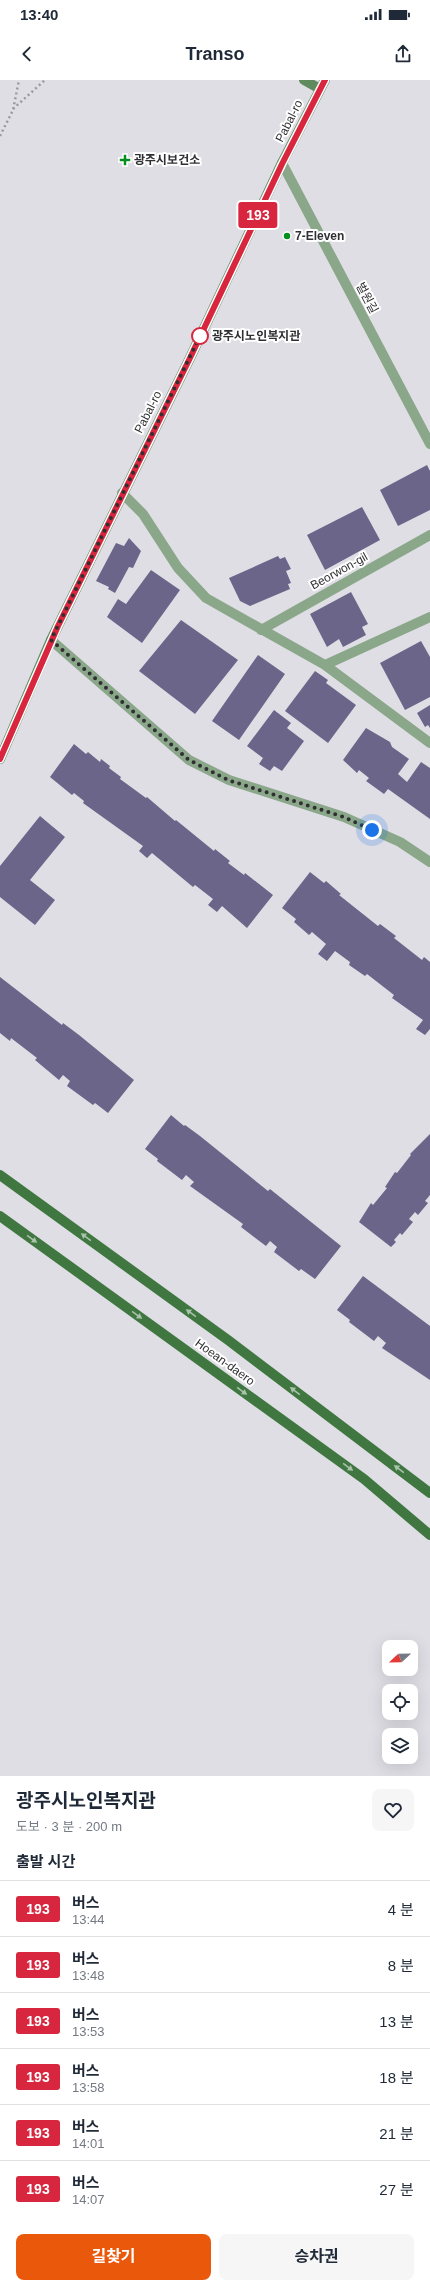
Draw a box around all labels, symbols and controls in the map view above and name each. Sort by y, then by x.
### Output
text: 13:40 [20,6,58,23]
icon: back [16,43,38,65]
icon: share [392,43,414,65]
text: Transo [185,44,245,64]
street label: Pabal-ro [272,97,306,144]
place label: 광주시보건소 [134,153,200,167]
marker: 광주시보건소 [119,154,131,166]
line badge: 193 [235,202,281,228]
text: 193 [246,207,270,223]
place label: 7-Eleven [295,229,344,243]
marker: 7-Eleven [282,231,292,241]
street label: 벌원길 [353,280,381,316]
marker: 광주시노인복지관 [191,327,209,345]
place label: 광주시노인복지관 [212,329,300,343]
street label: Pabal-ro [131,388,165,435]
street label: Beorwon-gil [308,550,370,592]
your location [362,820,382,840]
one-way arrow [80,1233,91,1241]
one-way arrow [26,1235,37,1243]
one-way arrow [186,1309,196,1317]
one-way arrow [132,1311,142,1319]
street label: Hoean-daero [193,1336,258,1388]
one-way arrow [237,1387,248,1395]
one-way arrow [290,1387,301,1395]
one-way arrow [343,1463,353,1471]
one-way arrow [394,1466,404,1474]
north arrow [382,1640,418,1676]
map controls [382,1640,418,1764]
button: locate [382,1684,418,1720]
button: layers [382,1728,418,1764]
button: heart [372,1789,414,1831]
text: 광주시노인복지관 [16,1790,156,1811]
text: 도보 · 3 분 · 200 m [16,1819,122,1834]
text: 출발 시간 [16,1853,75,1870]
text: 버스 [72,1894,100,1911]
text: 193 [26,1901,50,1917]
text: 4 분 [388,1901,414,1918]
text: 13:44 [72,1912,105,1927]
text: 버스 [72,1950,100,1967]
text: 193 [26,1957,50,1973]
text: 8 분 [388,1957,414,1974]
text: 13:48 [72,1968,105,1983]
text: 버스 [72,2006,100,2023]
text: 193 [26,2013,50,2029]
text: 13 분 [379,2013,414,2030]
text: 13:53 [72,2024,105,2039]
text: 버스 [72,2062,100,2079]
text: 193 [26,2069,50,2085]
text: 18 분 [379,2069,414,2086]
text: 13:58 [72,2080,105,2095]
text: 버스 [72,2118,100,2135]
text: 193 [26,2125,50,2141]
text: 21 분 [379,2125,414,2142]
text: 14:01 [72,2136,105,2151]
text: 버스 [72,2174,100,2191]
text: 193 [26,2181,50,2197]
text: 27 분 [379,2181,414,2198]
text: 14:07 [72,2192,105,2207]
button: 길찾기 [16,2234,211,2280]
button: 승차권 [219,2234,414,2280]

